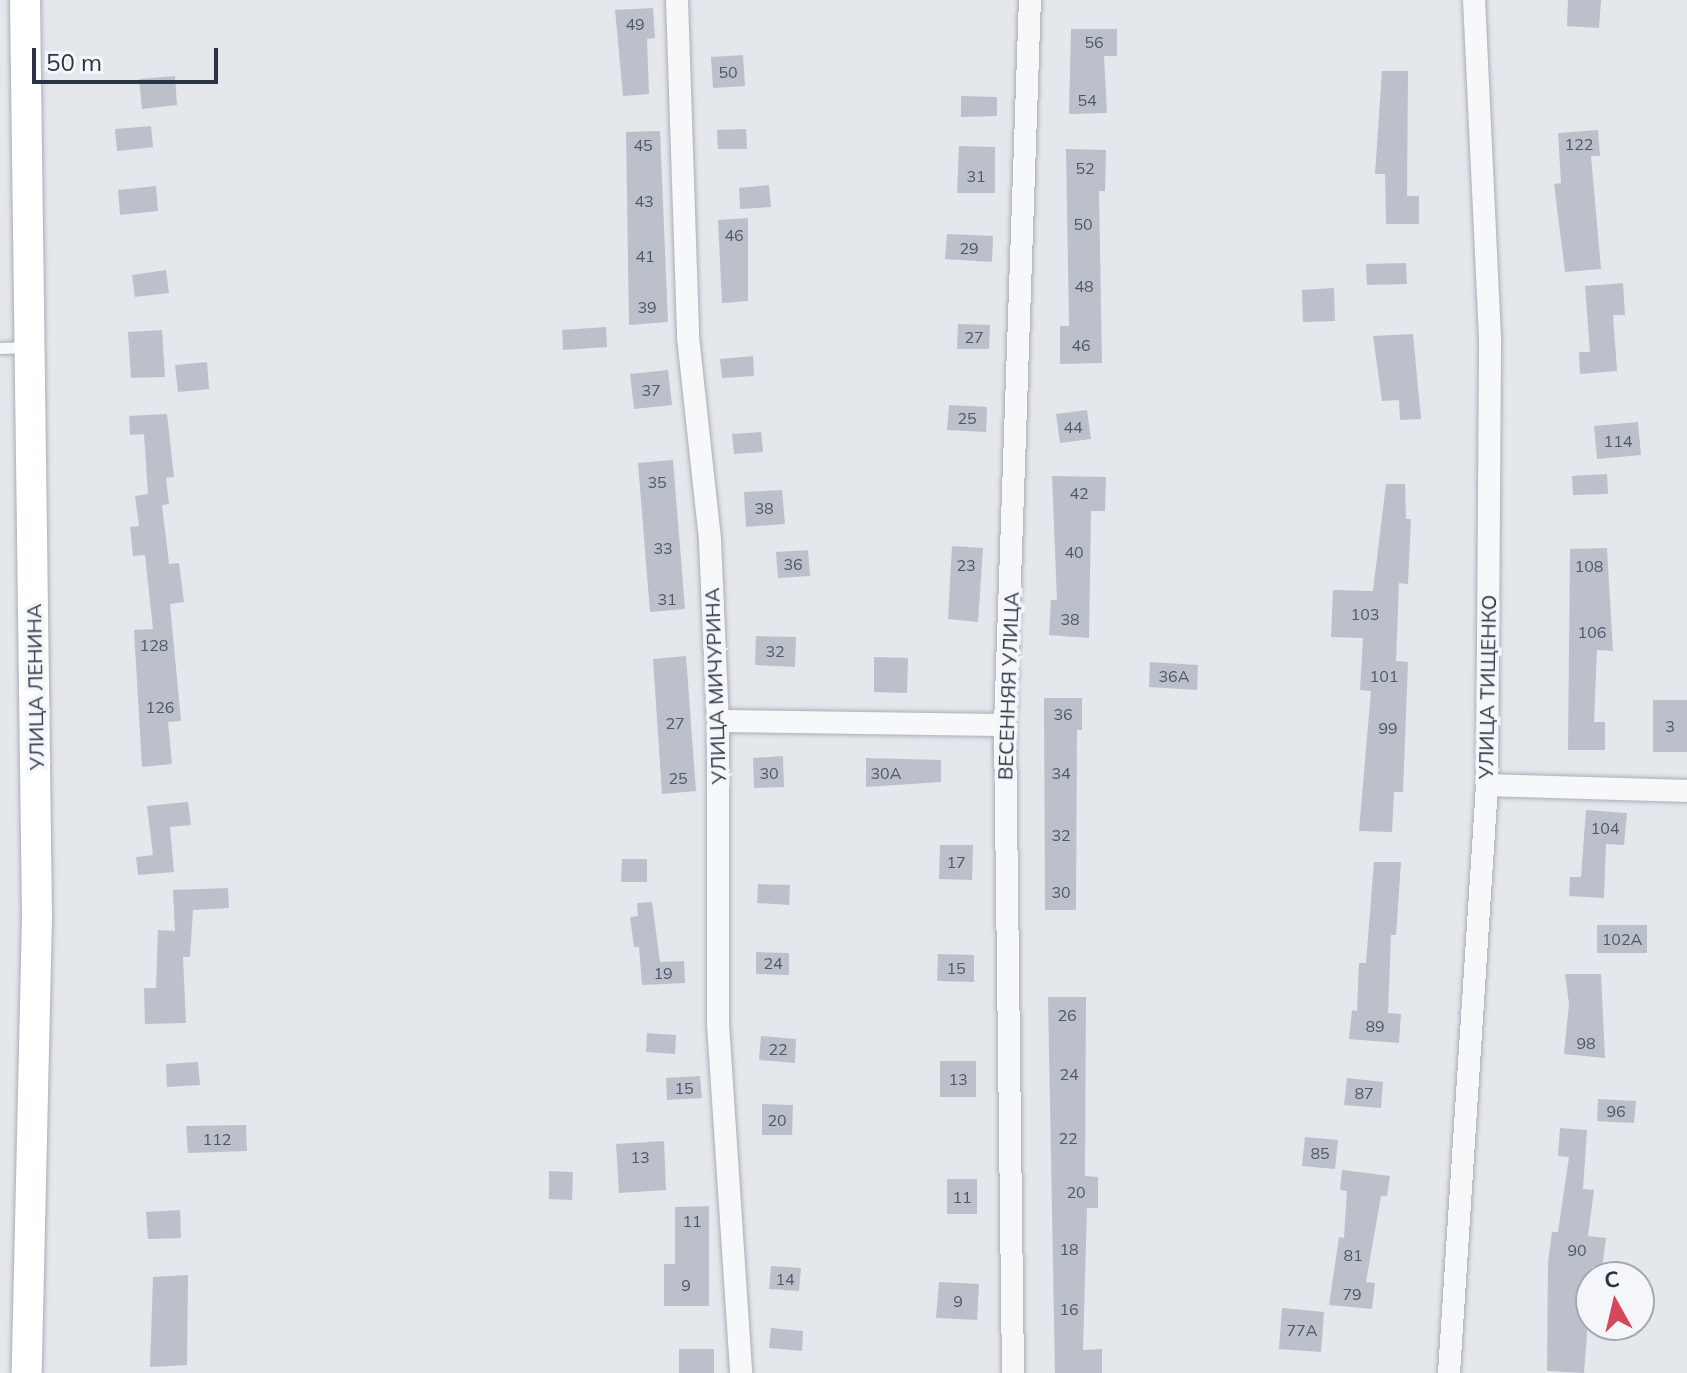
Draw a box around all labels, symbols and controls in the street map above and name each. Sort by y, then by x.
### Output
house number: 49 [625,14,645,34]
scale bar [36,32,222,82]
house number: 56 [1084,32,1104,52]
text: 50 m [46,47,102,77]
house number: 50 [718,62,738,82]
house number: 54 [1077,90,1097,110]
house number: 122 [1565,134,1593,154]
house number: 45 [633,135,653,155]
house number: 52 [1075,158,1095,178]
house number: 31 [966,166,986,186]
house number: 43 [634,191,654,211]
house number: 50 [1073,214,1093,234]
house number: 46 [724,225,744,245]
house number: 29 [959,238,979,258]
house number: 41 [635,246,655,266]
house number: 48 [1074,276,1094,296]
house number: 39 [637,297,657,317]
house number: 27 [964,327,984,347]
house number: 46 [1071,335,1091,355]
house number: 37 [641,380,661,400]
house number: 25 [957,408,977,428]
house number: 44 [1063,417,1083,437]
house number: 114 [1604,431,1632,451]
house number: 35 [647,472,667,492]
house number: 42 [1069,483,1089,503]
house number: 38 [754,498,774,518]
house number: 33 [653,538,673,558]
house number: 40 [1064,542,1084,562]
house number: 36 [783,554,803,574]
house number: 23 [956,555,976,575]
house number: 108 [1575,556,1603,576]
street label: УЛИЦА МИЧУРИНА [700,587,730,785]
house number: 31 [657,589,677,609]
street label: ВЕСЕННЯЯ УЛИЦА [993,591,1023,781]
street label: УЛИЦА ТИЩЕНКО [1473,595,1501,779]
street label: УЛИЦА ЛЕНИНА [22,603,48,771]
house number: 103 [1351,604,1379,624]
house number: 38 [1060,609,1080,629]
house number: 106 [1578,622,1606,642]
house number: 128 [140,635,168,655]
house number: 32 [765,641,785,661]
house number: 36А [1159,666,1189,686]
house number: 101 [1370,666,1398,686]
house number: 126 [146,697,174,717]
house number: 36 [1053,704,1073,724]
house number: 27 [665,713,685,733]
house number: 3 [1665,716,1675,736]
house number: 99 [1378,718,1398,738]
house number: 30 [759,763,779,783]
house number: 30А [871,763,901,783]
house number: 34 [1051,763,1071,783]
house number: 25 [668,768,688,788]
house number: 104 [1591,818,1619,838]
house number: 32 [1051,825,1071,845]
house number: 17 [946,852,966,872]
house number: 30 [1051,882,1071,902]
house number: 102А [1602,929,1642,949]
house number: 24 [763,953,783,973]
house number: 15 [946,958,966,978]
house number: 19 [653,963,673,983]
house number: 26 [1057,1005,1077,1025]
house number: 89 [1365,1016,1385,1036]
house number: 98 [1576,1033,1596,1053]
house number: 22 [768,1039,788,1059]
house number: 24 [1059,1064,1079,1084]
house number: 13 [948,1069,968,1089]
house number: 15 [674,1078,694,1098]
house number: 87 [1354,1083,1374,1103]
house number: 96 [1606,1101,1626,1121]
house number: 20 [767,1110,787,1130]
house number: 22 [1058,1128,1078,1148]
house number: 112 [203,1129,231,1149]
house number: 85 [1310,1143,1330,1163]
house number: 13 [630,1147,650,1167]
house number: 20 [1066,1182,1086,1202]
house number: 11 [952,1187,972,1207]
house number: 11 [682,1211,702,1231]
house number: 18 [1059,1239,1079,1259]
house number: 90 [1567,1240,1587,1260]
house number: 81 [1343,1245,1363,1265]
north arrow [1575,1261,1655,1341]
text: С [1603,1264,1621,1294]
house number: 14 [775,1269,795,1289]
house number: 9 [681,1275,691,1295]
house number: 79 [1342,1284,1362,1304]
house number: 9 [953,1291,963,1311]
house number: 16 [1059,1299,1079,1319]
house number: 77А [1287,1320,1317,1340]

